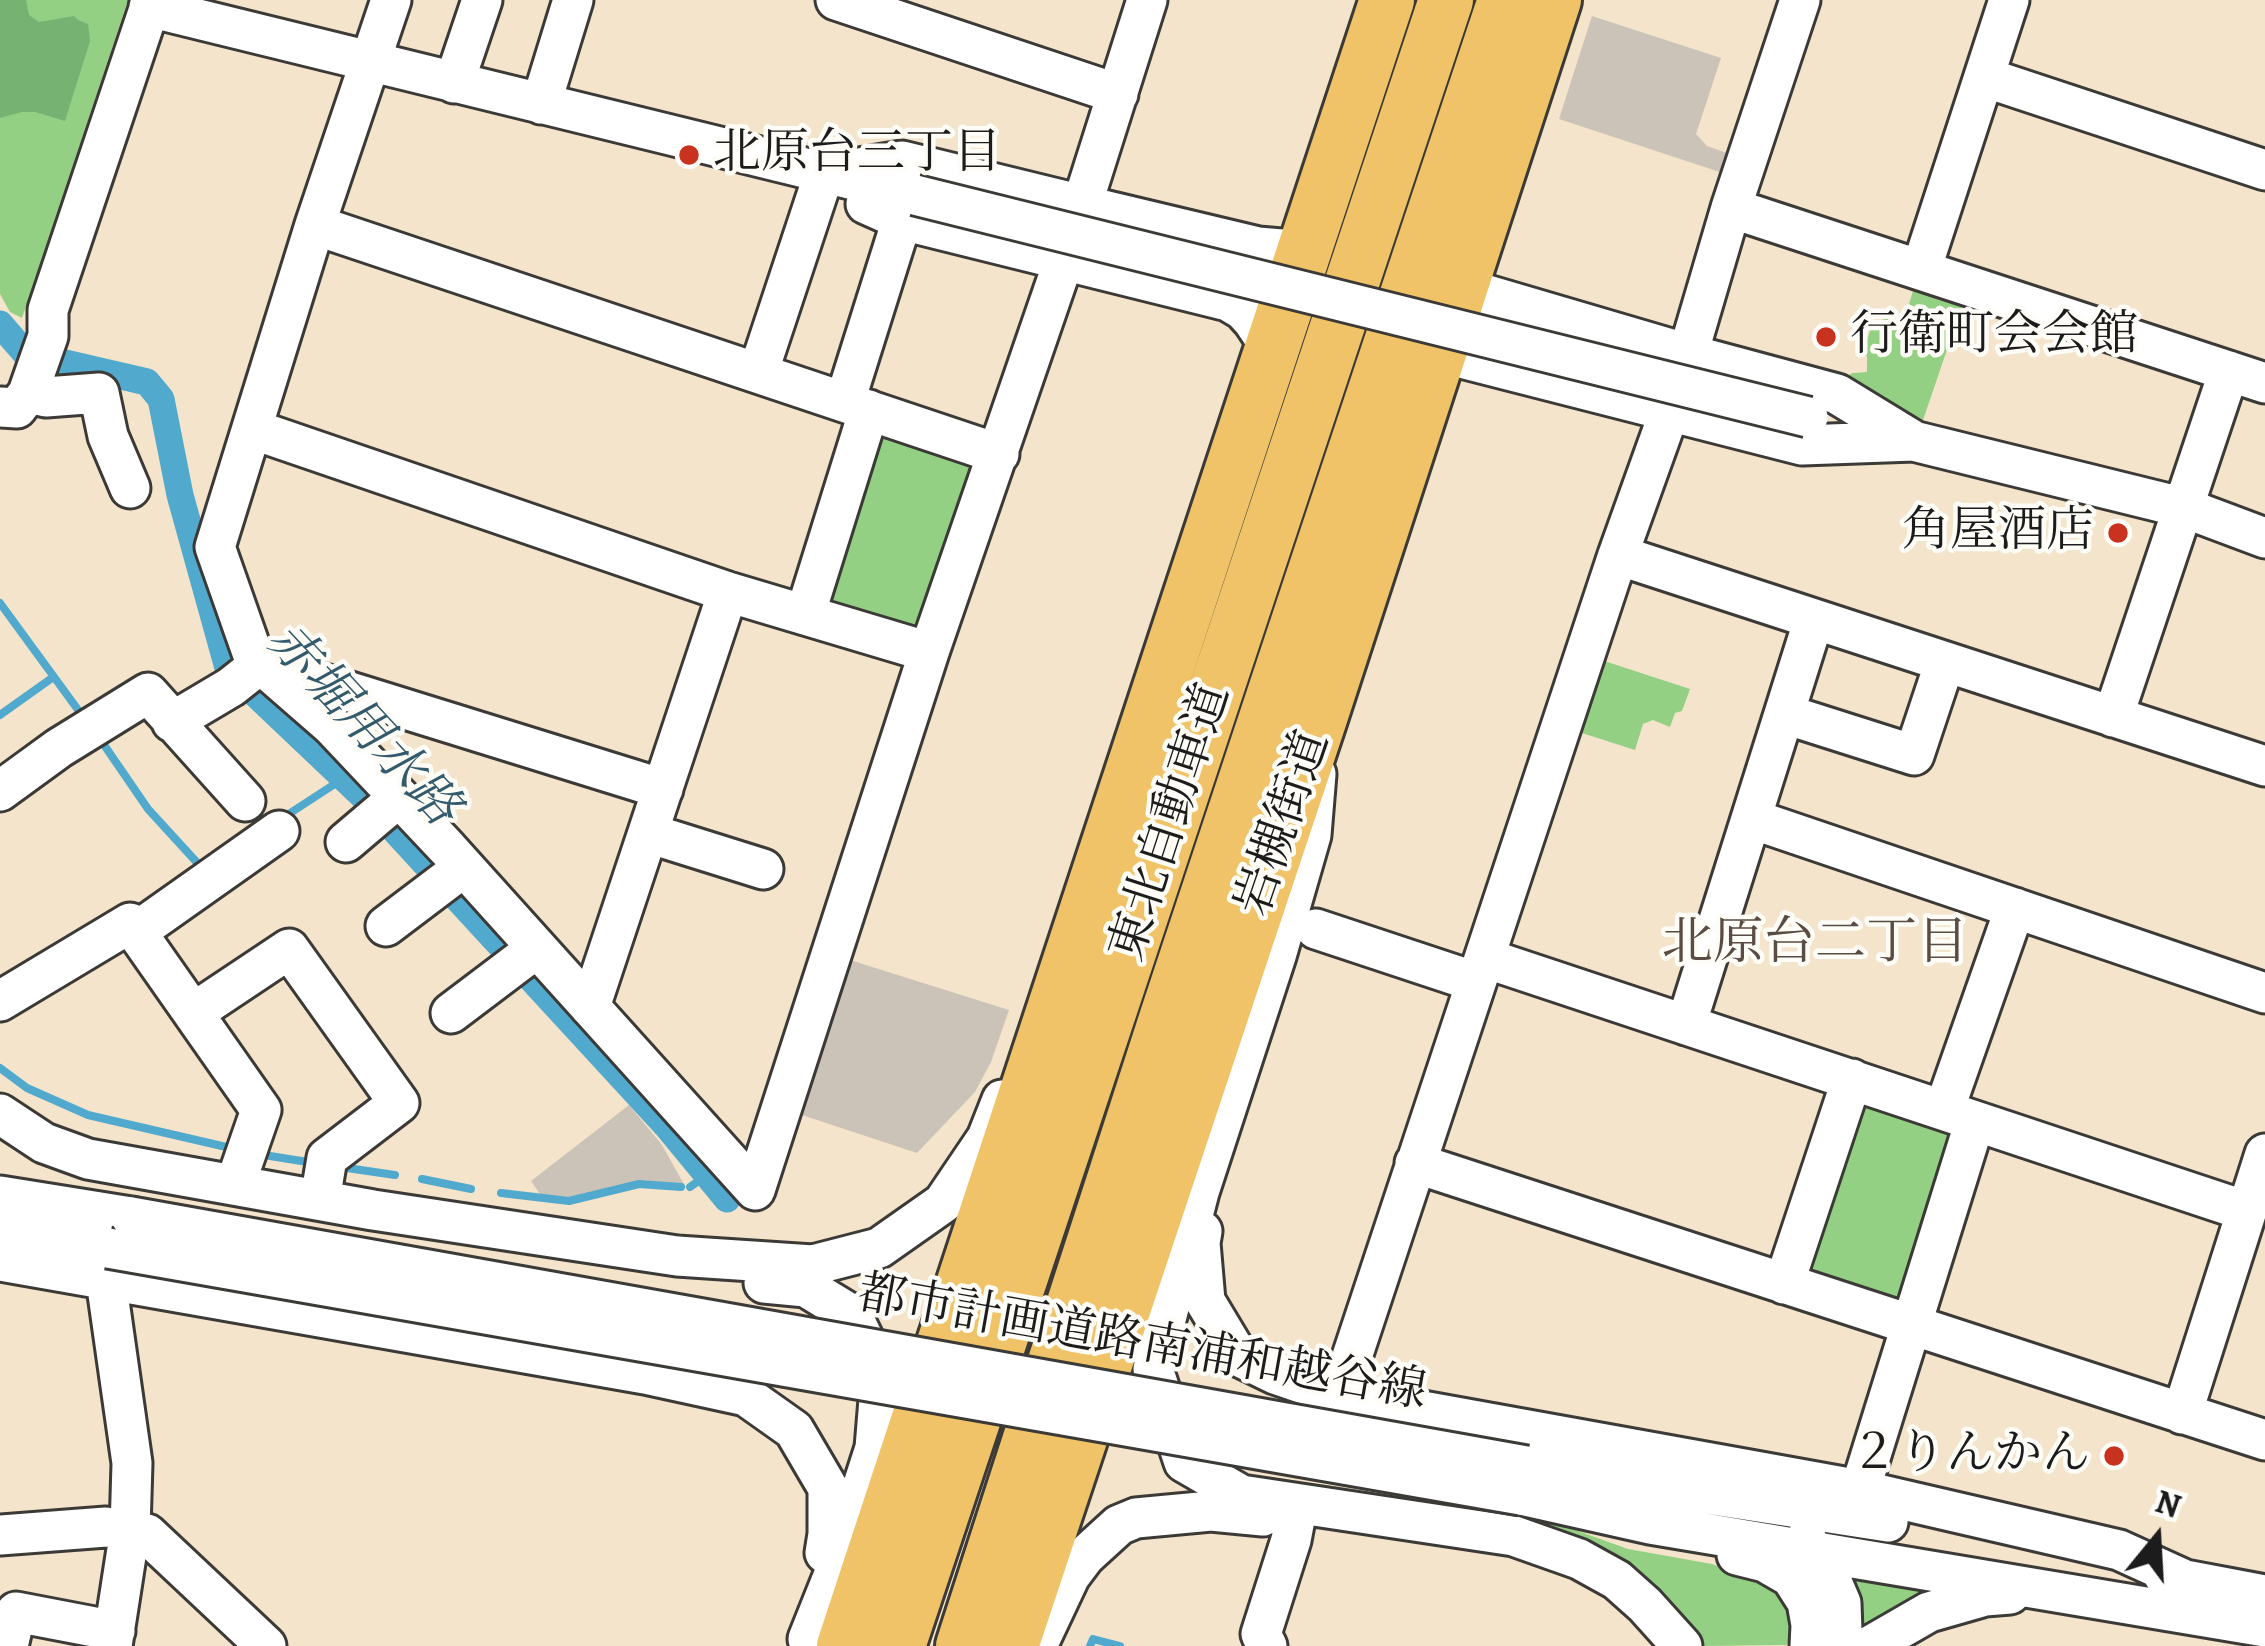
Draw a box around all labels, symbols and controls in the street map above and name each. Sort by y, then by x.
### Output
place label: 北原台三丁目 [713,126,1001,184]
marker: 北原台三丁目 [676,142,702,168]
place label: 行衛町会会館 [1850,308,2138,366]
marker: 行衛町会会館 [1813,324,1839,350]
place label: 角屋酒店 [1902,504,2094,562]
marker: 角屋酒店 [2105,520,2131,546]
water label: 赤堀用水路 [252,612,470,840]
street label: 東北自動車道 [1100,677,1244,969]
street label: 岩槻街道 [1227,724,1343,924]
district label: 北原台二丁目 [1662,914,1968,976]
street label: 都市計画道路南浦和越谷線 [853,1267,1431,1423]
place label: ２りんかん [1850,1427,2090,1485]
marker: ２りんかん [2101,1443,2127,1469]
north arrow [2097,1478,2217,1598]
text: N [2150,1478,2187,1528]

